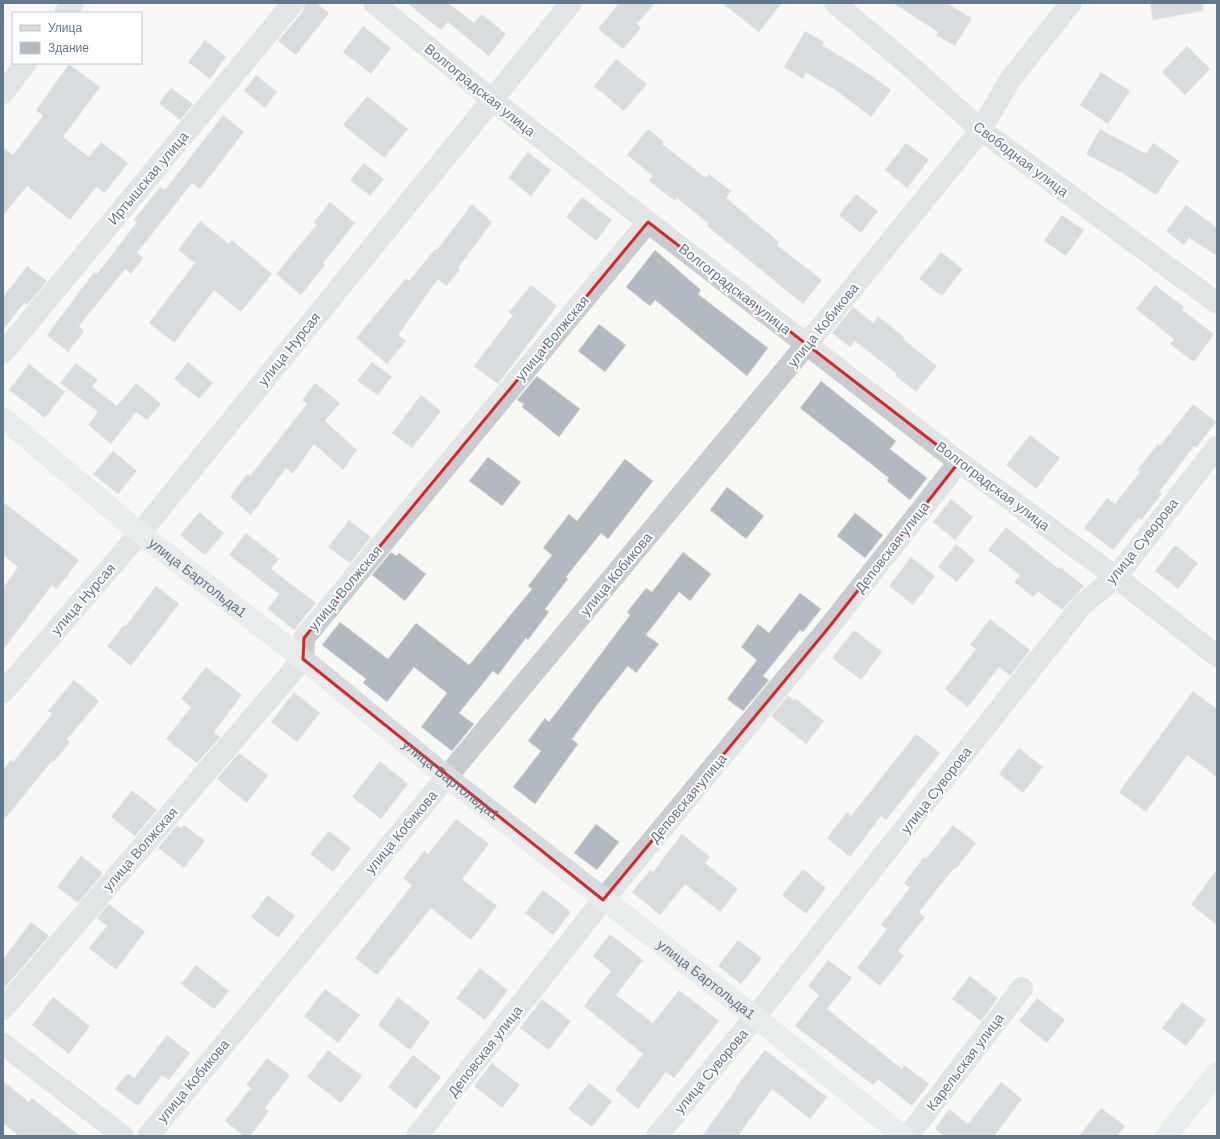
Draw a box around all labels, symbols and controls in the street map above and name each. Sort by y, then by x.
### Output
legend [12,12,142,64]
text: Улица [48,21,82,35]
street label: Волгоградская улица [422,40,539,140]
text: Здание [48,41,89,55]
street label: Свободная улица [971,118,1072,200]
street label: Иртышская улица [104,128,192,228]
street label: Волгоградская улица [676,240,794,338]
street label: улица Кобикова [784,280,862,370]
street label: улица Волжская [512,292,592,384]
street label: улица Нурсая [255,309,323,389]
street label: Волгоградская улица [933,438,1053,534]
street label: улица Суворова [1103,495,1181,587]
street label: Деповская улица [851,498,933,596]
street label: улица Кобикова [577,529,655,619]
street label: улица Бартольда1 [146,535,250,621]
street label: улица Волжская [305,542,385,634]
street label: улица Нурсая [48,560,118,638]
street label: улица Бартольда1 [399,736,503,823]
street label: улица Суворова [897,743,975,836]
street label: Деповская улица [646,750,730,846]
street label: улица Кобикова [362,787,440,877]
street label: улица Волжская [99,804,181,894]
street label: улица Бартольда1 [654,936,759,1022]
street label: Деповская улица [444,1002,526,1100]
street label: Карельская улица [923,1010,1007,1114]
street label: улица Суворова [671,1025,751,1116]
street label: улица Кобикова [154,1036,232,1126]

